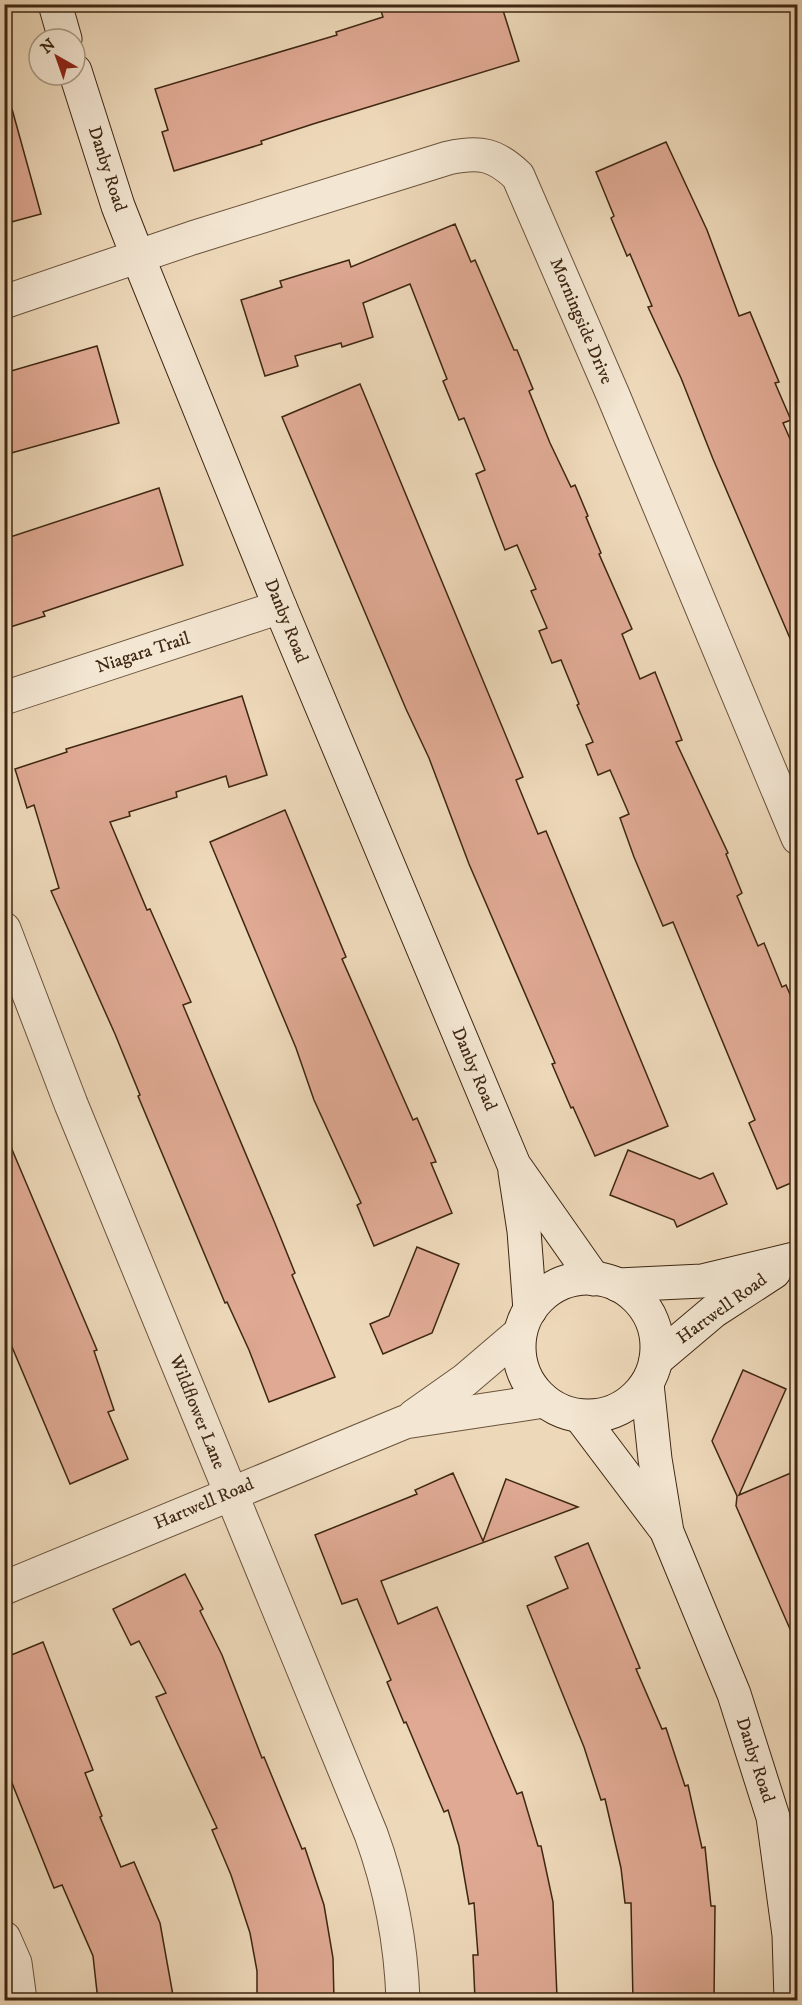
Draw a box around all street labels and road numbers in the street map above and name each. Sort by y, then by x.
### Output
street label: Danby Road [83,123,131,215]
street label: Morningside Drive [545,255,617,387]
street label: Danby Road [259,576,313,666]
street label: Niagara Trail [93,627,193,679]
street label: Danby Road [447,1024,501,1114]
street label: Hartwell Road [673,1269,771,1349]
street label: Wildflower Lane [164,1351,230,1472]
street label: Hartwell Road [151,1473,257,1535]
street label: Danby Road [731,1714,779,1806]

